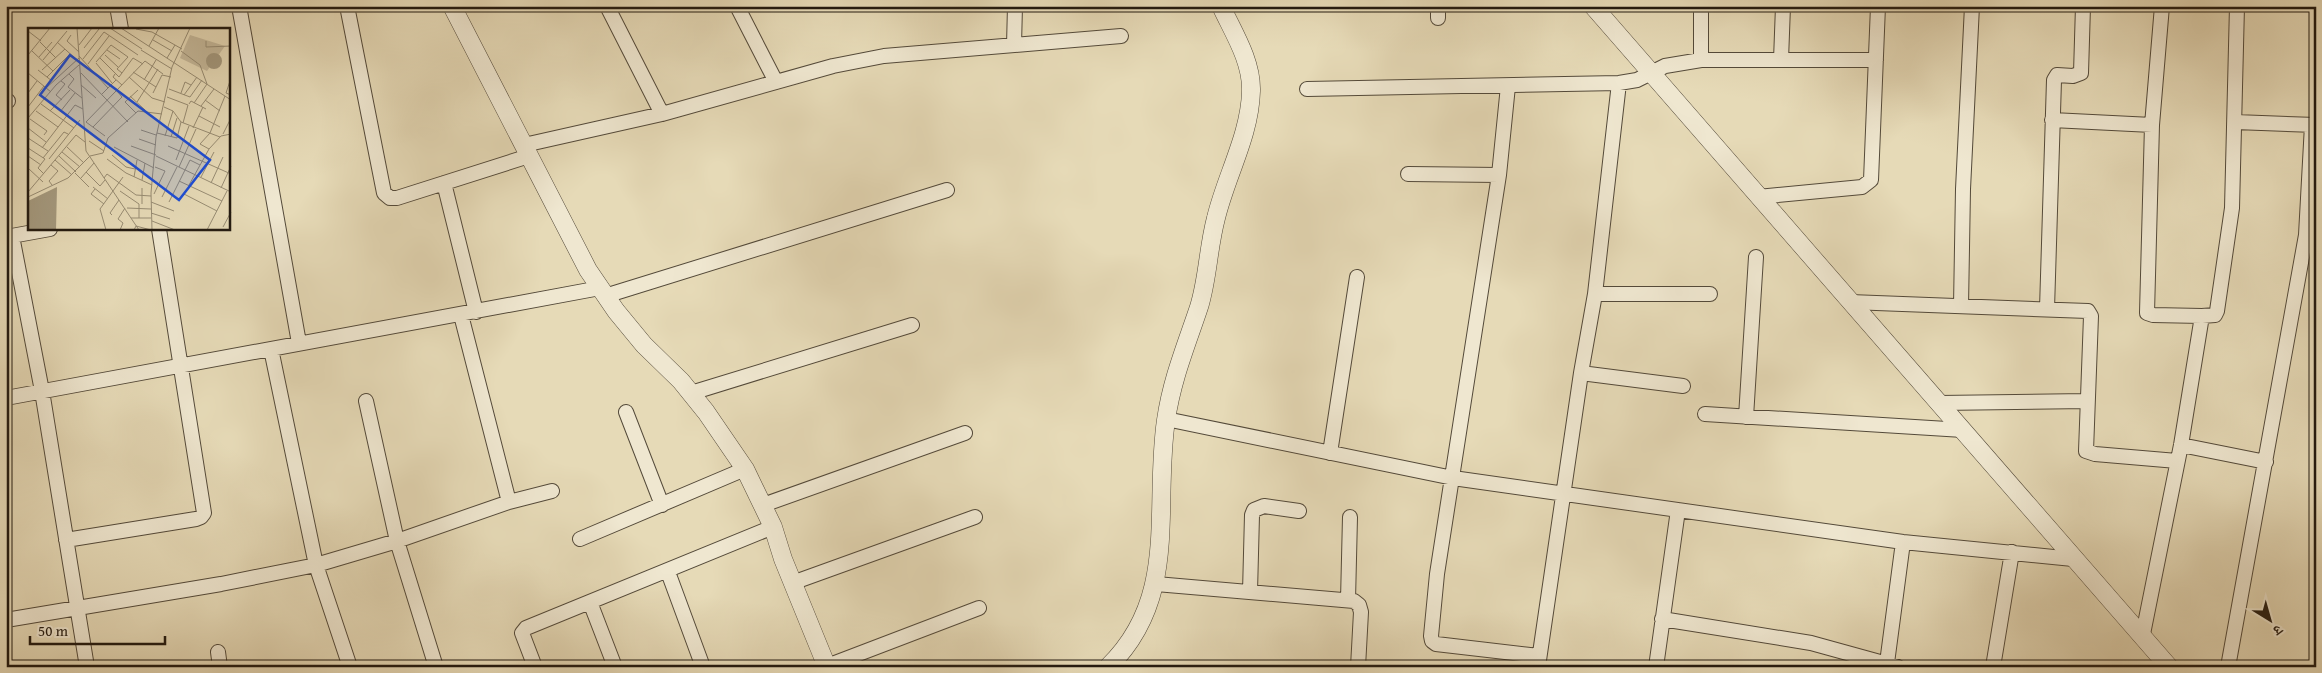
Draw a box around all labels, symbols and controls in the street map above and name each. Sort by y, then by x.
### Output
inset map [28,28,230,230]
north arrow [2244,596,2294,646]
scale bar [30,613,165,645]
text: 50 m [38,620,69,641]
text: उ [2268,620,2287,641]

